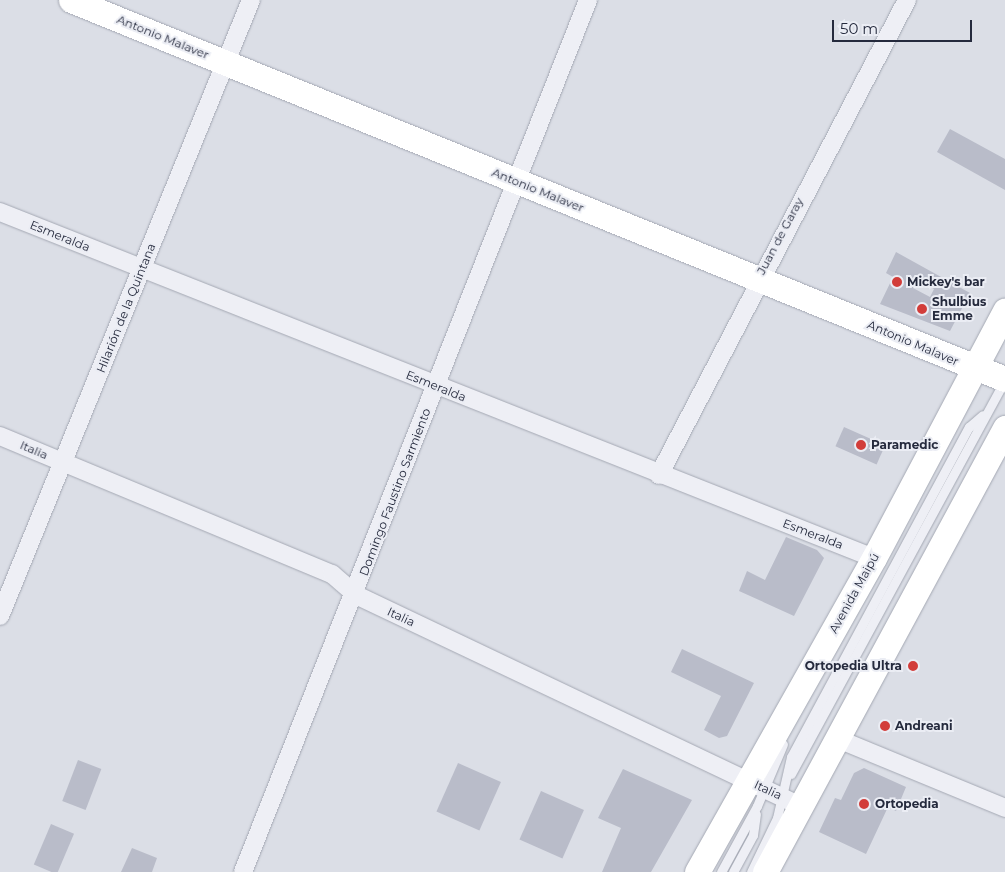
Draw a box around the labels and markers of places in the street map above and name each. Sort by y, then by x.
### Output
place label: Mickey's bar [907,275,985,289]
marker: Mickey's bar [891,276,903,288]
place label: Shulbius Emme [932,295,986,323]
marker: Shulbius Emme [916,303,928,315]
place label: Paramedic [871,438,938,452]
marker: Paramedic [855,439,867,451]
place label: Ortopedia Ultra [805,659,902,673]
marker: Ortopedia Ultra [906,659,920,673]
place label: Andreani [895,719,953,733]
marker: Andreani [879,720,891,732]
marker: Ortopedia [857,797,871,811]
place label: Ortopedia [875,797,939,811]

